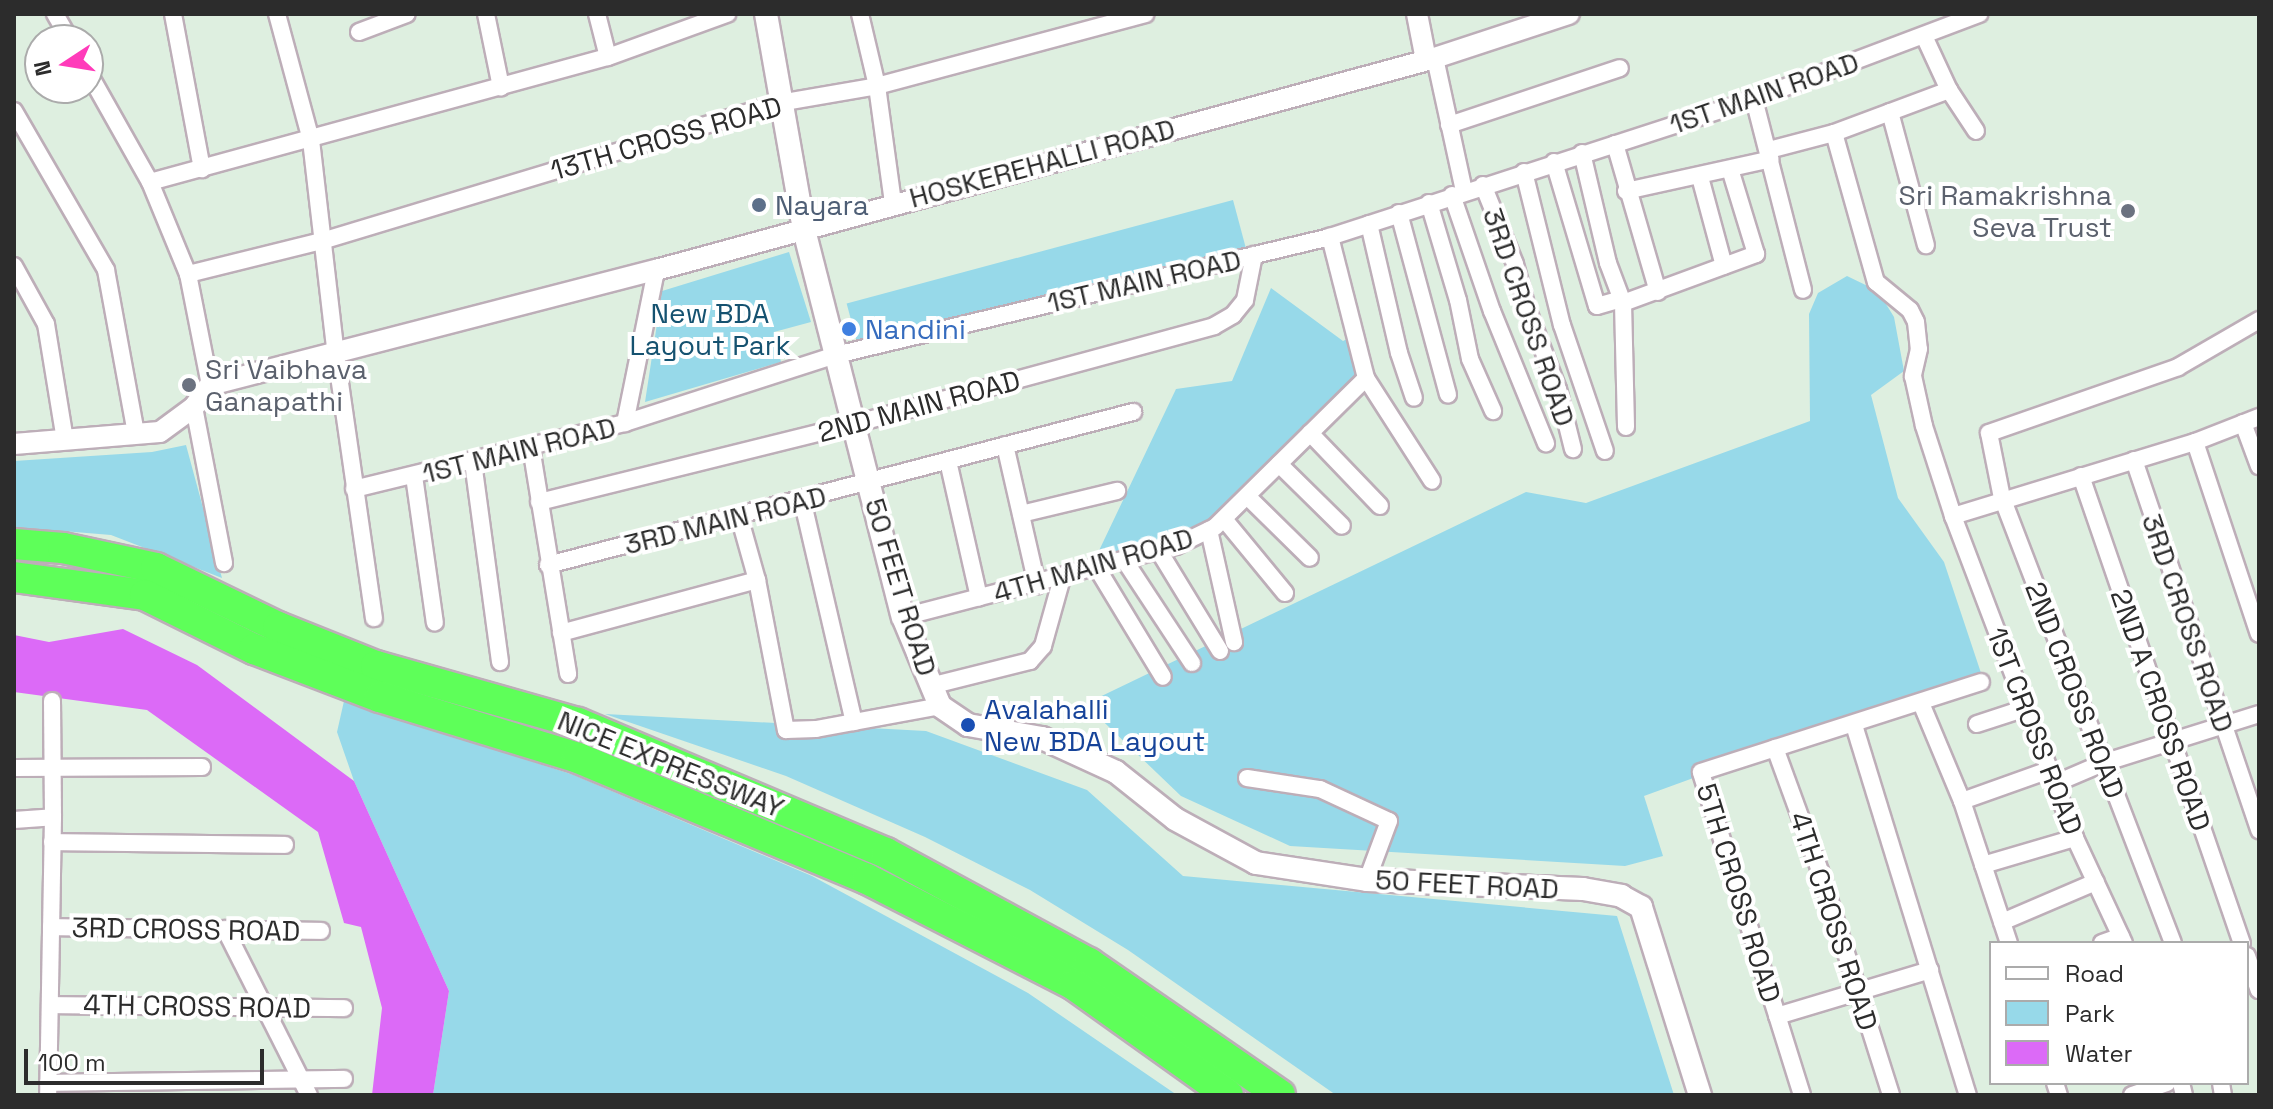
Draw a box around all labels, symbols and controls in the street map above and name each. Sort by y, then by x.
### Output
north arrow [24,24,104,104]
street label: 1ST MAIN ROAD [1665,45,1863,141]
text: N [27,58,58,79]
street label: 13TH CROSS ROAD [547,89,785,187]
street label: HOSKEREHALLI ROAD [906,111,1178,215]
place label: Sri Ramakrishna Seva Trust [1899,178,2112,244]
place label: Nayara [775,188,869,222]
marker: Nayara [750,196,768,214]
marker: Sri Ramakrishna Seva Trust [2119,202,2137,220]
street label: 3RD CROSS ROAD [1476,203,1582,431]
street label: 1ST MAIN ROAD [1044,242,1244,320]
park label: New BDA Layout Park [630,296,790,362]
place label: Nandini [865,312,966,346]
marker: Nandini [840,320,858,338]
place label: Sri Vaibhava Ganapathi [205,352,367,418]
street label: 2ND MAIN ROAD [814,363,1024,449]
marker: Sri Vaibhava Ganapathi [180,376,198,394]
street label: 1ST MAIN ROAD [419,410,619,490]
street label: 3RD MAIN ROAD [620,479,830,561]
street label: 50 FEET ROAD [858,494,944,680]
street label: 3RD CROSS ROAD [2135,509,2241,737]
street label: 4TH MAIN ROAD [989,520,1197,610]
street label: 2ND CROSS ROAD [2018,577,2132,803]
street label: 2ND A CROSS ROAD [2104,584,2218,836]
street label: 1ST CROSS ROAD [1980,622,2090,840]
place label: Avalahalli New BDA Layout [984,692,1206,758]
street label: NICE EXPRESSWAY [553,703,789,825]
marker: Avalahalli New BDA Layout [959,716,977,734]
street label: 5TH CROSS ROAD [1690,780,1788,1006]
street label: 4TH CROSS ROAD [1783,808,1885,1034]
street label: 50 FEET ROAD [1374,862,1560,906]
street label: 3RD CROSS ROAD [71,910,301,948]
legend [1989,941,2249,1085]
text: Road [2065,958,2124,989]
street label: 4TH CROSS ROAD [83,987,311,1025]
text: Park [2065,998,2115,1029]
scale bar [28,1033,268,1083]
text: Water [2065,1038,2133,1069]
text: 100 m [38,1047,106,1078]

